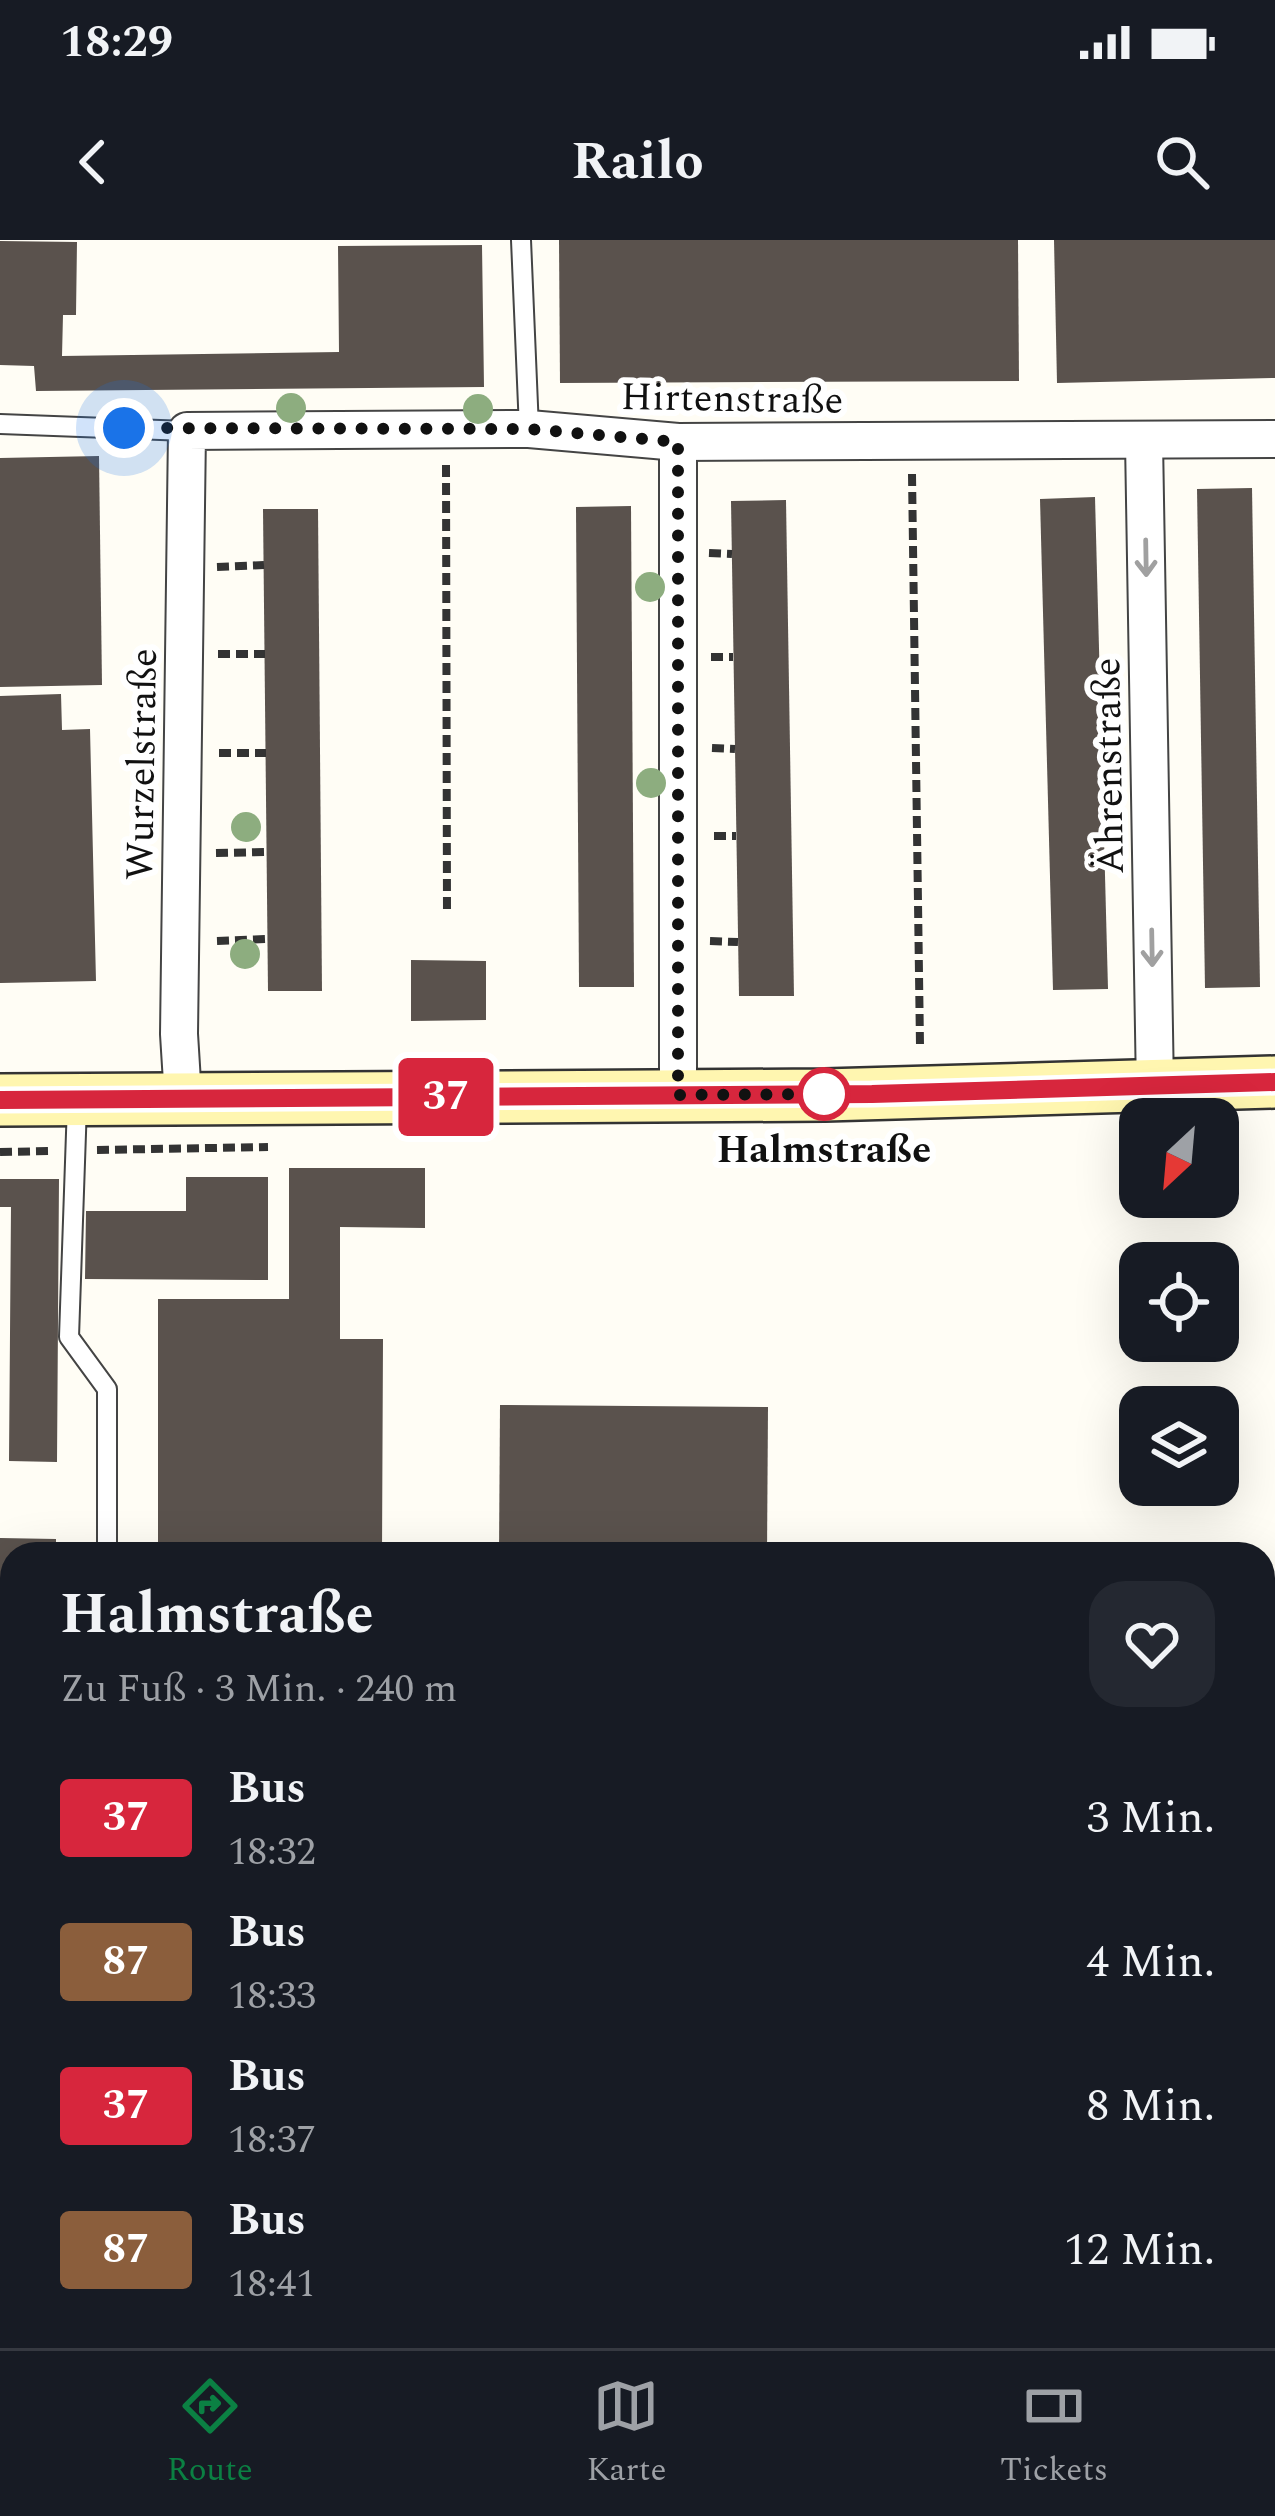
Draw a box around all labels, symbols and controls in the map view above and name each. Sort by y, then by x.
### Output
text: 18:29 [60,8,173,77]
text: Railo [571,121,704,203]
icon: back [60,129,126,195]
icon: search [1149,129,1215,195]
street label: Hirtenstraße [620,368,844,431]
your location [94,398,154,458]
one-way arrow [1135,538,1157,577]
street label: Wurzelstraße [111,648,174,881]
street label: Ährenstraße [1078,657,1141,875]
one-way arrow [1141,928,1164,967]
line badge: 37 [392,1058,500,1136]
text: 37 [422,1065,470,1128]
marker: Halmstraße [799,1069,849,1119]
north arrow [1119,1098,1239,1218]
map controls [1119,1098,1239,1506]
place label: Halmstraße [717,1121,931,1180]
button: locate [1119,1242,1239,1362]
button: layers [1119,1386,1239,1506]
text: Halmstraße [60,1572,374,1658]
button: heart [1089,1581,1215,1707]
text: Zu Fuß · 3 Min. · 240 m [60,1660,457,1719]
text: Bus [228,1754,306,1823]
text: 3 Min. [1087,1784,1215,1853]
text: 37 [102,1786,150,1849]
text: 18:32 [228,1823,316,1882]
text: Bus [228,1898,306,1967]
text: 4 Min. [1087,1928,1215,1997]
text: 87 [102,1930,150,1993]
text: 18:33 [228,1967,316,2026]
text: Bus [228,2042,306,2111]
text: 8 Min. [1087,2072,1215,2141]
text: 37 [102,2074,150,2137]
text: 18:37 [228,2111,316,2170]
text: Bus [228,2186,306,2255]
text: 12 Min. [1064,2216,1215,2285]
text: 87 [102,2218,150,2281]
text: 18:41 [228,2255,316,2314]
tab: Route [167,2373,253,2495]
tab: Karte [586,2373,666,2495]
tab: Tickets [1000,2373,1108,2495]

